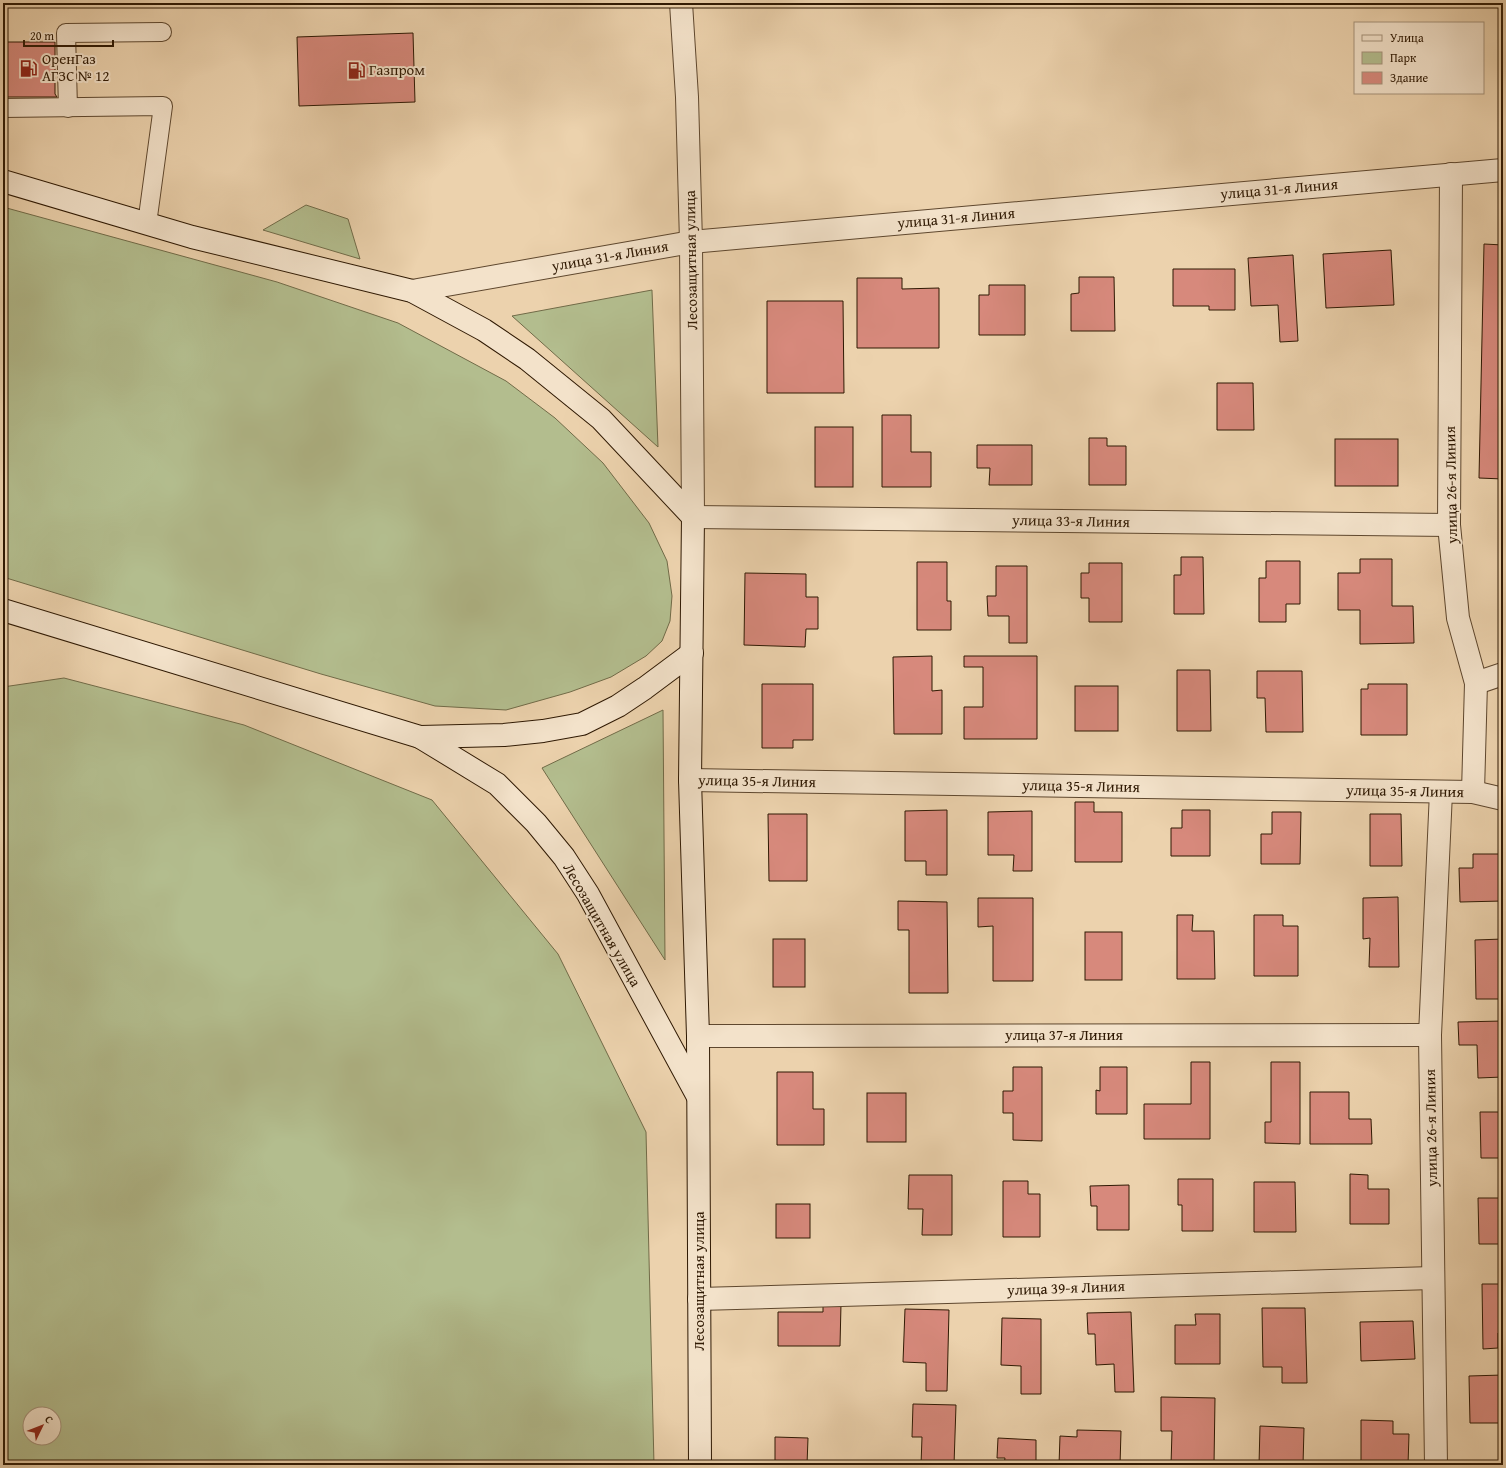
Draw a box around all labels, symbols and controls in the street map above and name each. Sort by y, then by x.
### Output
scale bar [24,22,113,48]
legend [1354,22,1484,94]
text: 20 m [30,27,54,44]
text: Улица [1390,29,1424,46]
place label: ОренГаз АГЗС № 12 [42,48,110,86]
text: Парк [1390,49,1417,66]
fuel station icon: ОренГаз АГЗС № 12 [19,58,39,78]
place label: Газпром [369,59,425,80]
fuel station icon: Газпром [346,60,366,80]
text: Здание [1390,69,1429,86]
street label: улица 31-я Линия [1218,173,1339,204]
street label: Лесозащитная улица [679,189,702,330]
street label: улица 31-я Линия [895,202,1016,233]
street label: улица 31-я Линия [549,235,670,276]
street label: улица 26-я Линия [1439,425,1462,545]
street label: улица 33-я Линия [1011,509,1131,532]
street label: улица 35-я Линия [697,769,817,792]
street label: улица 35-я Линия [1021,774,1141,797]
street label: улица 35-я Линия [1345,779,1465,802]
street label: Лесозащитная улица [558,859,647,991]
street label: улица 37-я Линия [1004,1024,1123,1045]
street label: улица 26-я Линия [1419,1068,1442,1188]
street label: Лесозащитная улица [688,1210,709,1351]
street label: улица 39-я Линия [1006,1275,1126,1300]
north arrow [22,1406,62,1446]
text: С [41,1411,57,1427]

